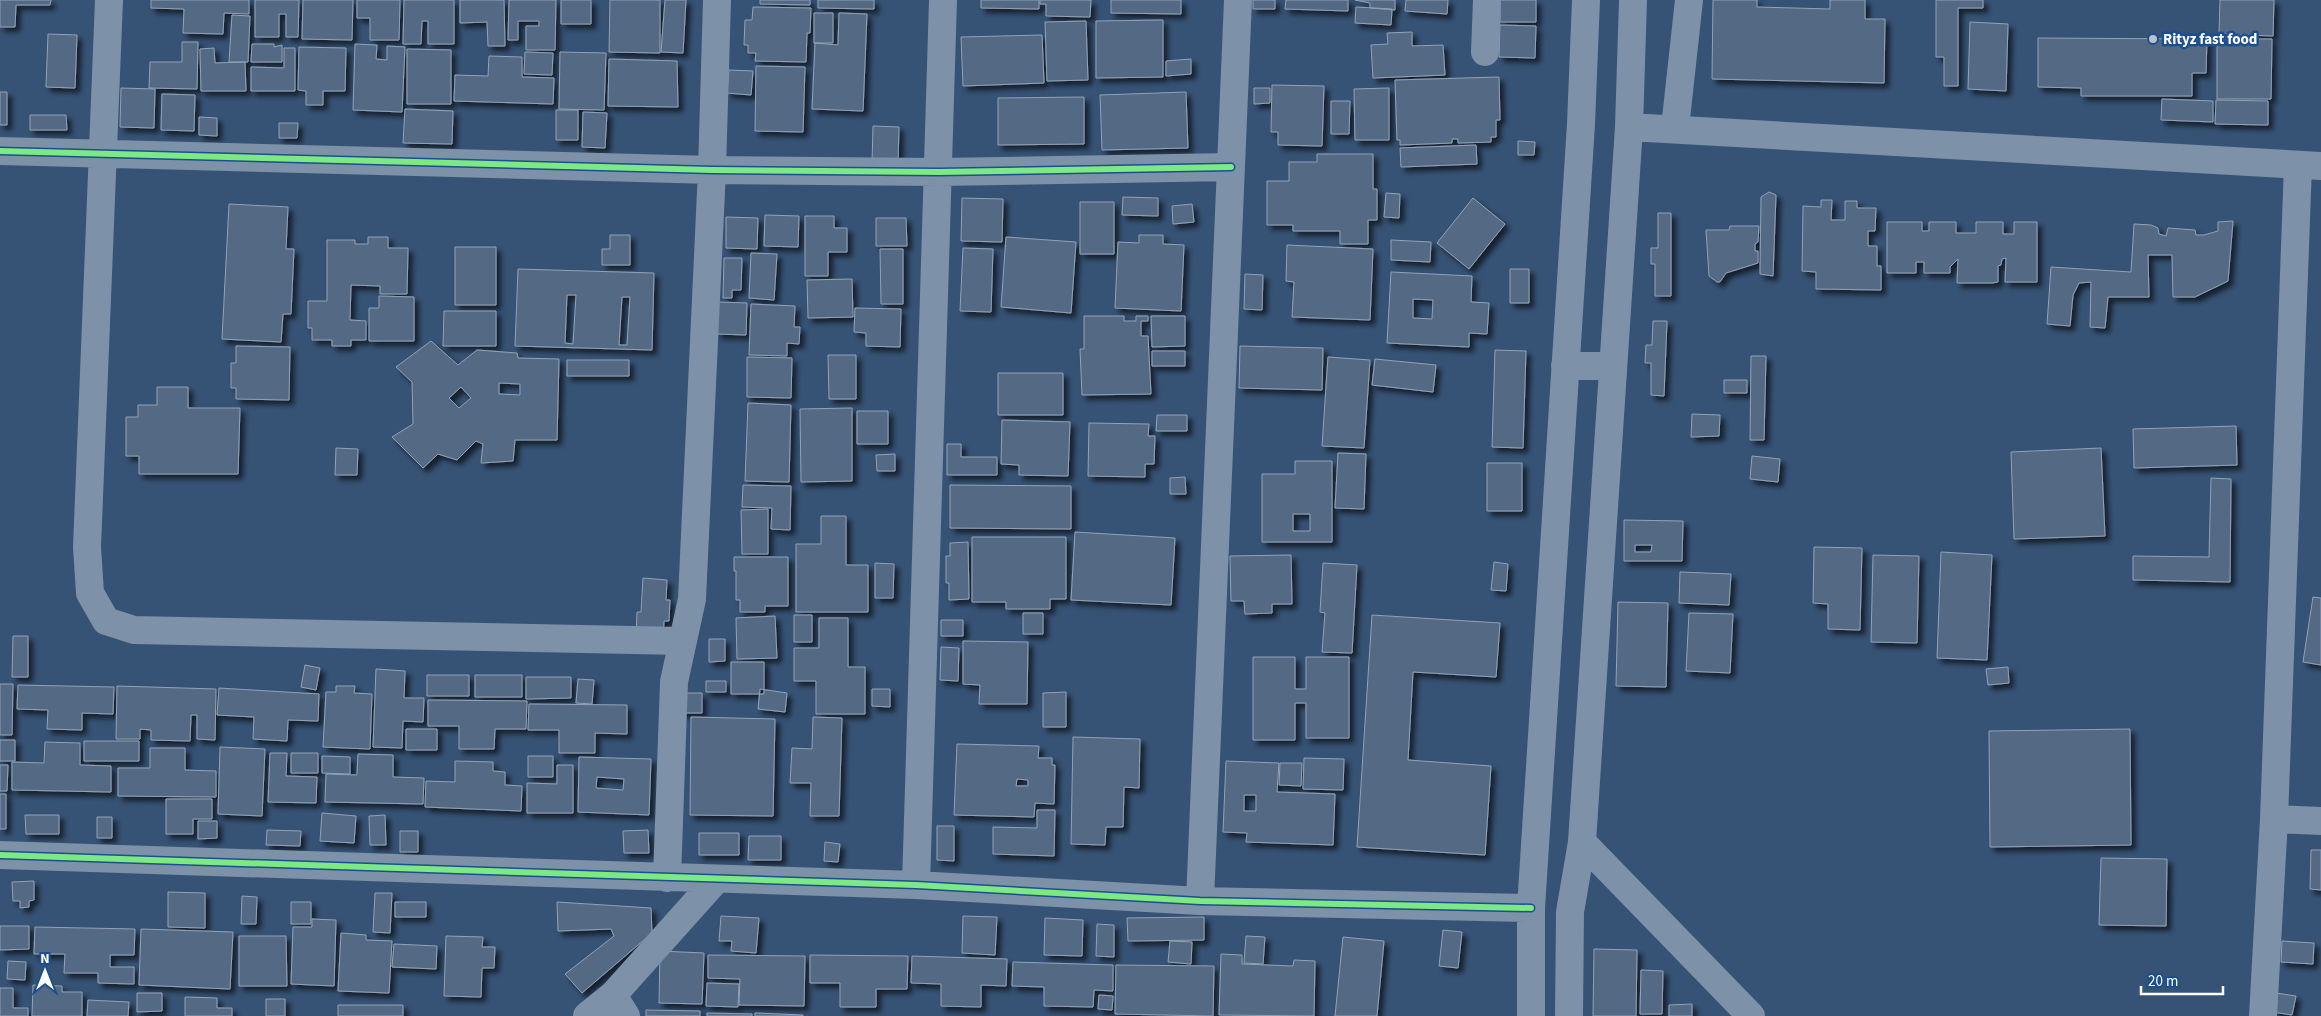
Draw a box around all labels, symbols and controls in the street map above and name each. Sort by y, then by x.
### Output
place label: Rityz fast food [2163,29,2257,50]
marker: Rityz fast food [2147,33,2159,45]
north arrow [20,946,70,996]
text: N [40,949,50,969]
scale bar [2141,964,2224,996]
text: 20 m [2148,971,2178,992]

